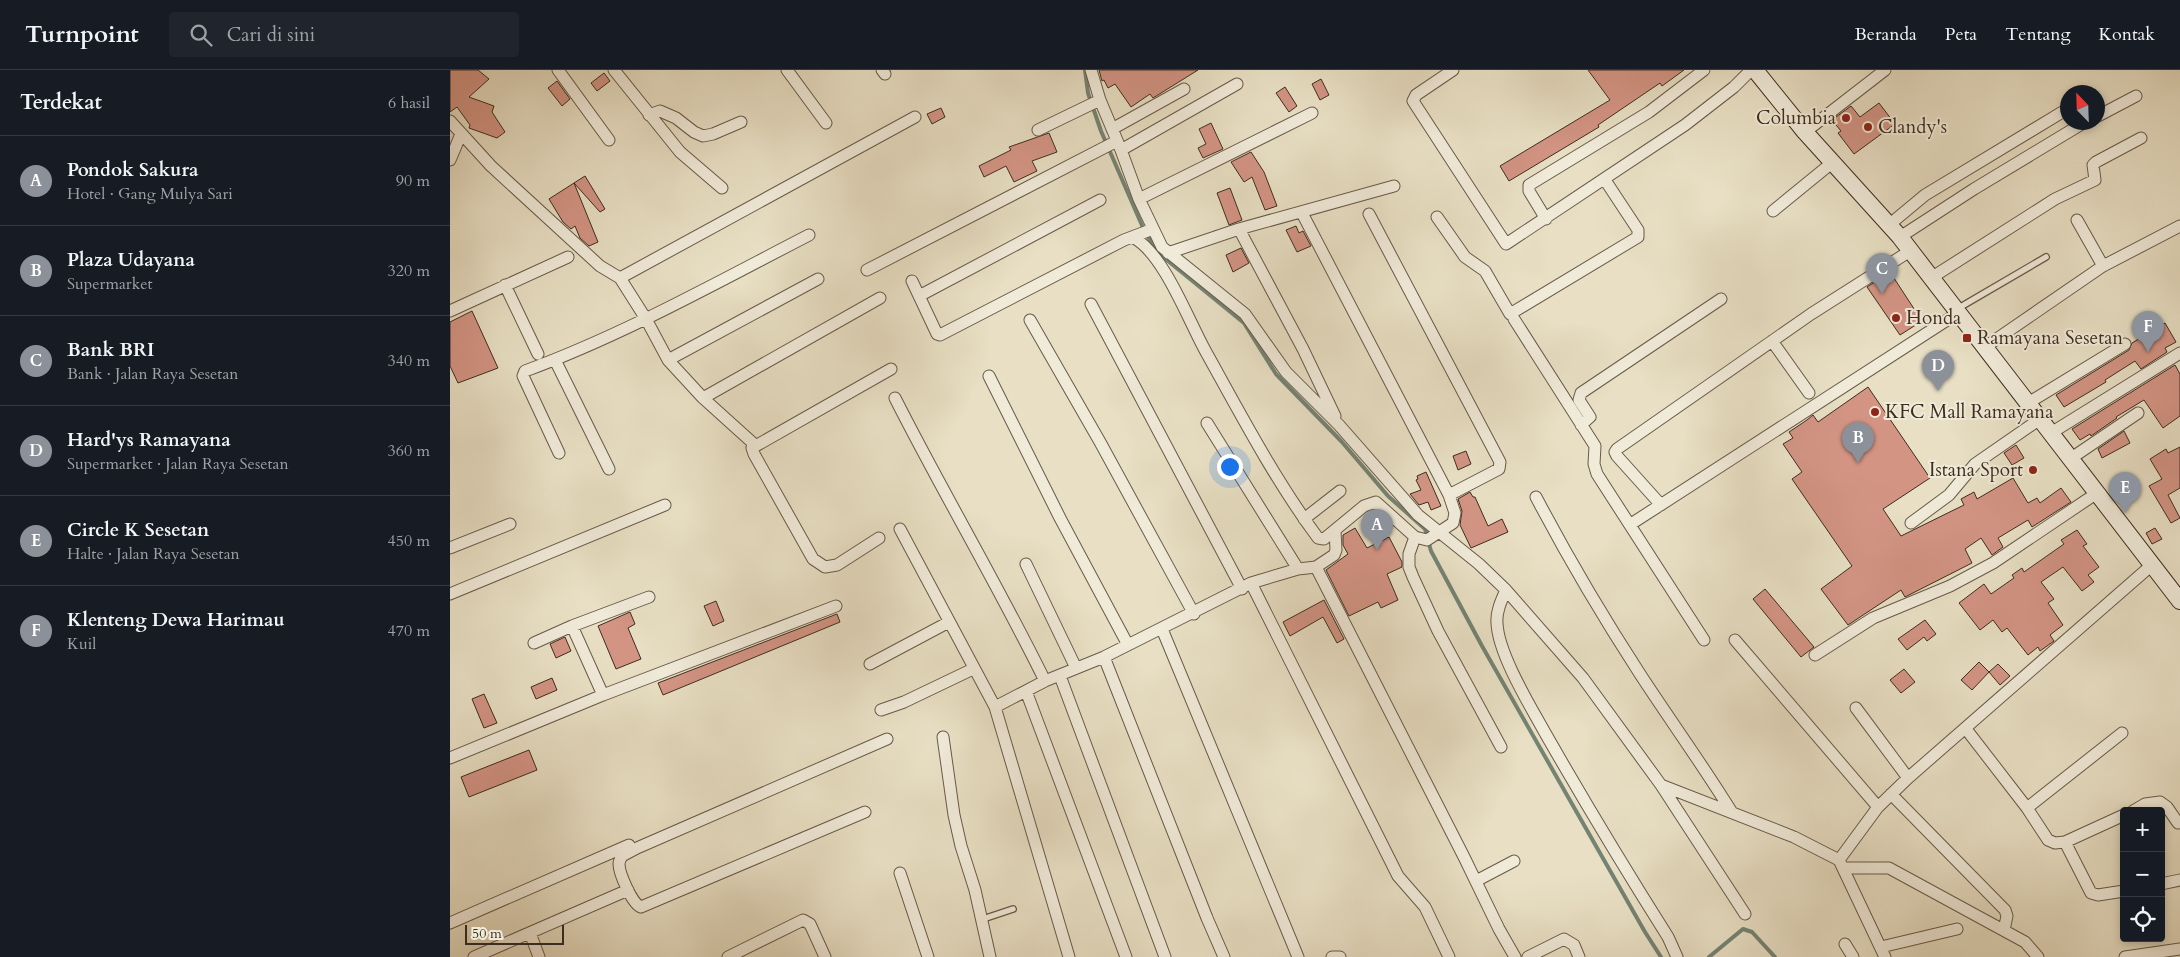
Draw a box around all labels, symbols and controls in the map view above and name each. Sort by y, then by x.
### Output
search box [169,12,519,57]
text: Turnpoint [25,18,139,51]
icon: search [187,21,215,49]
text: Cari di sini [227,22,315,48]
text: Beranda [1855,22,1917,47]
text: Peta [1945,22,1977,47]
text: Tentang [2005,22,2071,47]
text: Kontak [2099,22,2155,47]
north arrow [2060,85,2105,130]
text: Terdekat [20,88,102,117]
text: 6 hasil [388,92,430,114]
place label: Columbia [1756,105,1836,131]
marker: Columbia [1840,112,1852,124]
place label: Clandy's [1878,114,1947,140]
marker: Clandy's [1862,121,1874,133]
text: Pondok Sakura [67,157,199,183]
text: A [30,170,42,192]
text: 90 m [396,170,430,192]
text: Hotel · Gang Mulya Sari [67,183,233,205]
text: Plaza Udayana [67,247,195,273]
pin: C [1866,253,1898,294]
text: B [30,260,42,282]
text: 320 m [388,260,430,282]
text: Supermarket [67,273,153,295]
place label: Honda [1906,305,1961,331]
pin: F [2132,311,2164,352]
marker: Honda [1890,312,1902,324]
place label: Ramayana Sesetan [1977,325,2123,351]
marker: Ramayana Sesetan [1961,332,1973,344]
text: Bank BRI [67,337,154,363]
text: C [30,350,42,372]
text: 340 m [388,350,430,372]
pin: D [1922,350,1954,391]
text: Bank · Jalan Raya Sesetan [67,363,238,385]
place label: KFC Mall Ramayana [1885,399,2053,425]
marker: KFC Mall Ramayana [1869,406,1881,418]
pin: B [1842,422,1874,463]
text: Hard'ys Ramayana [67,427,231,453]
text: D [29,440,43,462]
text: 360 m [388,440,430,462]
text: Supermarket · Jalan Raya Sesetan [67,453,289,475]
your location [1217,454,1243,480]
place label: Istana Sport [1929,457,2023,483]
marker: Istana Sport [2027,464,2039,476]
pin: E [2109,472,2141,513]
pin: A [1361,509,1393,550]
text: Circle K Sesetan [67,517,209,543]
text: E [31,530,41,552]
text: 450 m [388,530,430,552]
text: Halte · Jalan Raya Sesetan [67,543,240,565]
text: Klenteng Dewa Harimau [67,607,285,633]
text: F [31,620,41,642]
text: 470 m [388,620,430,642]
text: Kuil [67,633,96,655]
map controls [2120,807,2165,942]
button: + [2120,807,2165,852]
button: − [2120,852,2165,897]
button: locate [2120,897,2165,942]
scale bar [465,922,564,945]
text: 50 m [472,924,502,943]

